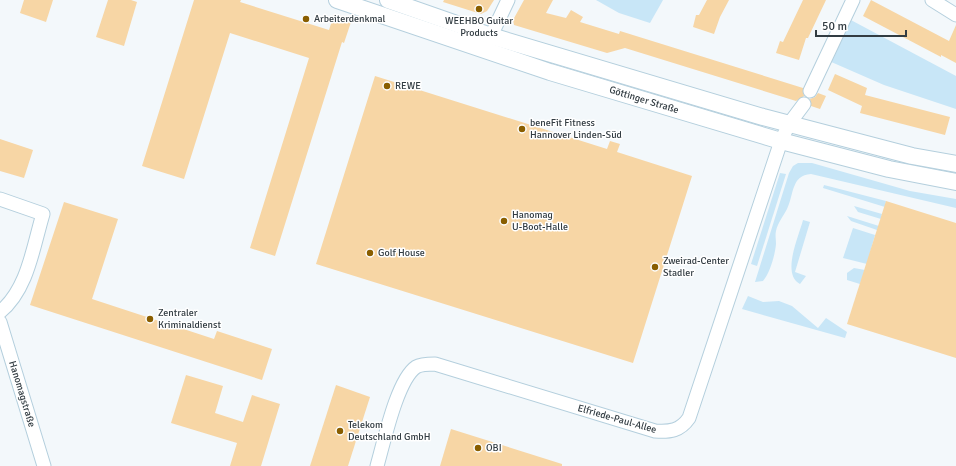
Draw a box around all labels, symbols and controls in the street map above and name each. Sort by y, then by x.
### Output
marker: WEEHBO Guitar Products [474,4,484,14]
scale bar [816,12,906,38]
place label: Arbeiterdenkmal [314,13,386,25]
marker: Arbeiterdenkmal [301,14,311,24]
place label: WEEHBO Guitar Products [445,15,513,39]
text: 50 m [822,19,847,34]
place label: REWE [395,80,421,92]
marker: REWE [382,81,392,91]
street label: Göttinger Straße [608,84,680,116]
place label: beneFit Fitness Hannover Linden-Süd [530,117,622,141]
marker: beneFit Fitness Hannover Linden-Süd [517,124,527,134]
place label: Hanomag U-Boot-Halle [512,209,568,233]
marker: Hanomag U-Boot-Halle [499,216,509,226]
place label: Golf House [378,247,425,259]
marker: Golf House [365,248,375,258]
place label: Zweirad-Center Stadler [663,255,729,279]
marker: Zweirad-Center Stadler [650,262,660,272]
place label: Zentraler Kriminaldienst [158,307,221,331]
marker: Zentraler Kriminaldienst [145,314,155,324]
street label: Hanomagstraße [6,359,38,429]
street label: Elfriede-Paul-Allee [576,402,658,436]
place label: Telekom Deutschland GmbH [348,419,430,443]
marker: Telekom Deutschland GmbH [335,426,345,436]
place label: OBI [486,442,502,454]
marker: OBI [473,443,483,453]

